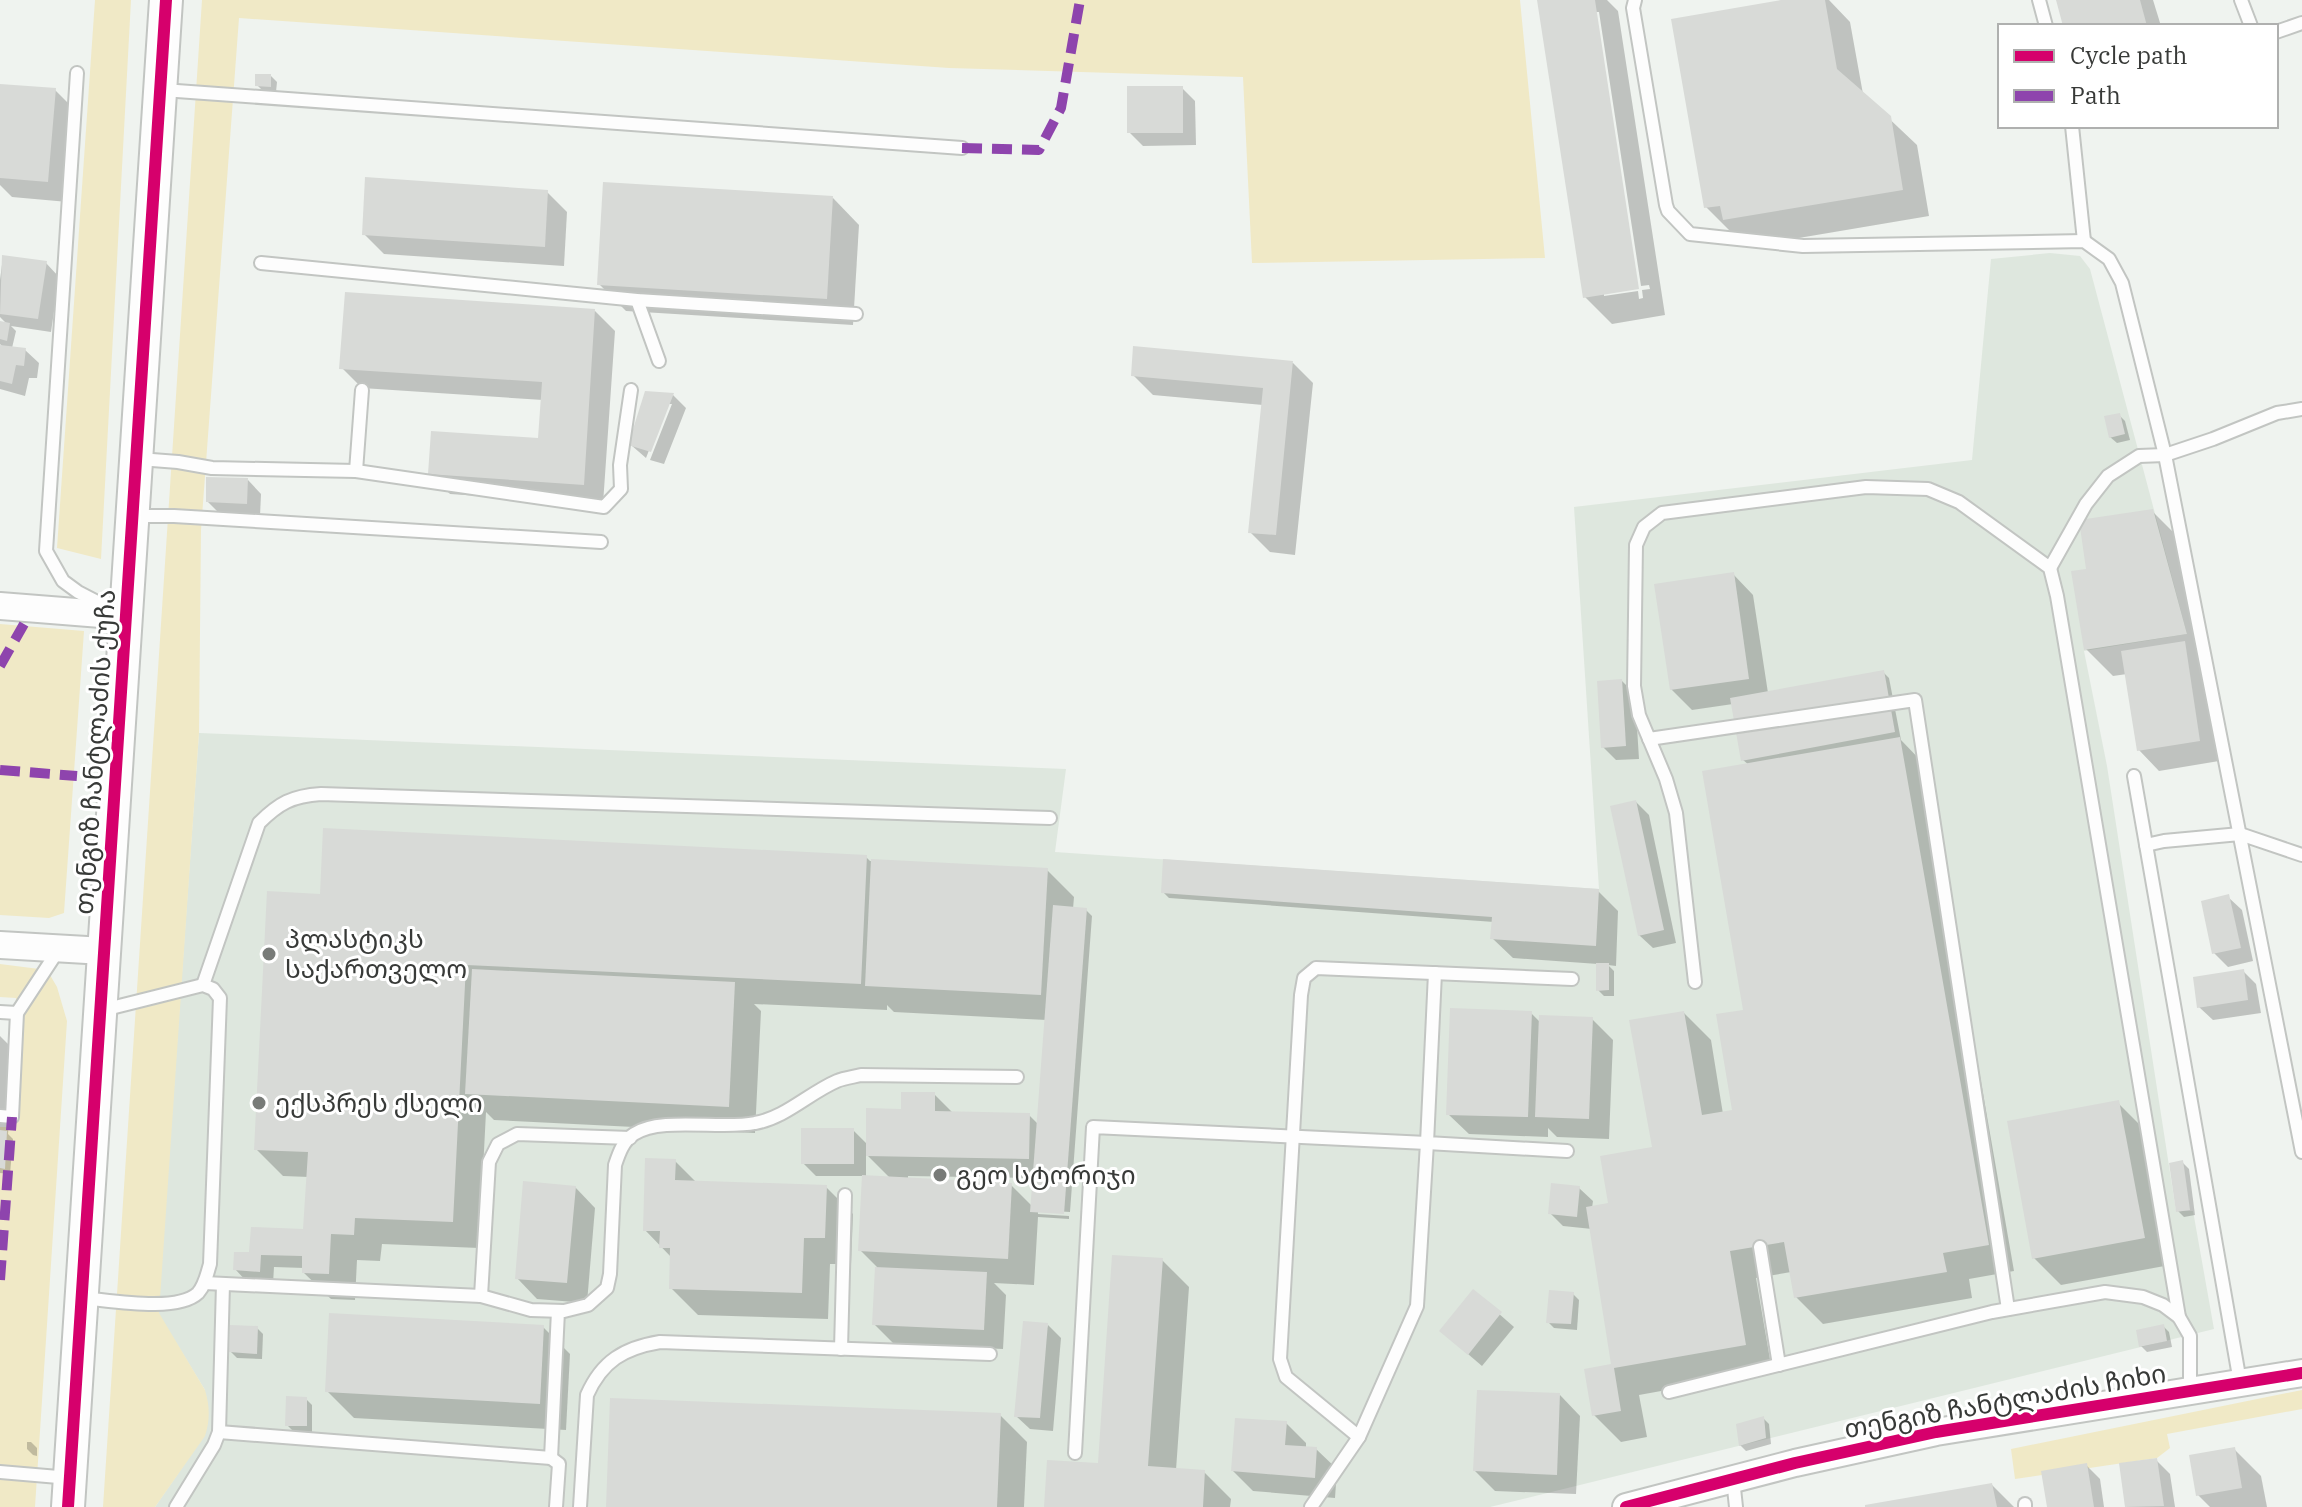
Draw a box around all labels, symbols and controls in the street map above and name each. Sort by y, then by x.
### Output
legend [1998,24,2278,128]
text: Cycle path [2070,39,2187,71]
text: Path [2070,79,2121,111]
street label: თენგიზ ჩანტლაძის ქუჩა [66,588,122,916]
place label: პლასტიკს საქართველო [285,921,467,985]
marker: პლასტიკს საქართველო [260,945,278,963]
place label: ექსპრეს ქსელი [275,1085,483,1119]
marker: ექსპრეს ქსელი [250,1094,268,1112]
place label: გეო სტორიჯი [956,1157,1136,1191]
marker: გეო სტორიჯი [931,1166,949,1184]
street label: თენგიზ ჩანტლაძის ჩიხი [1841,1355,2168,1445]

